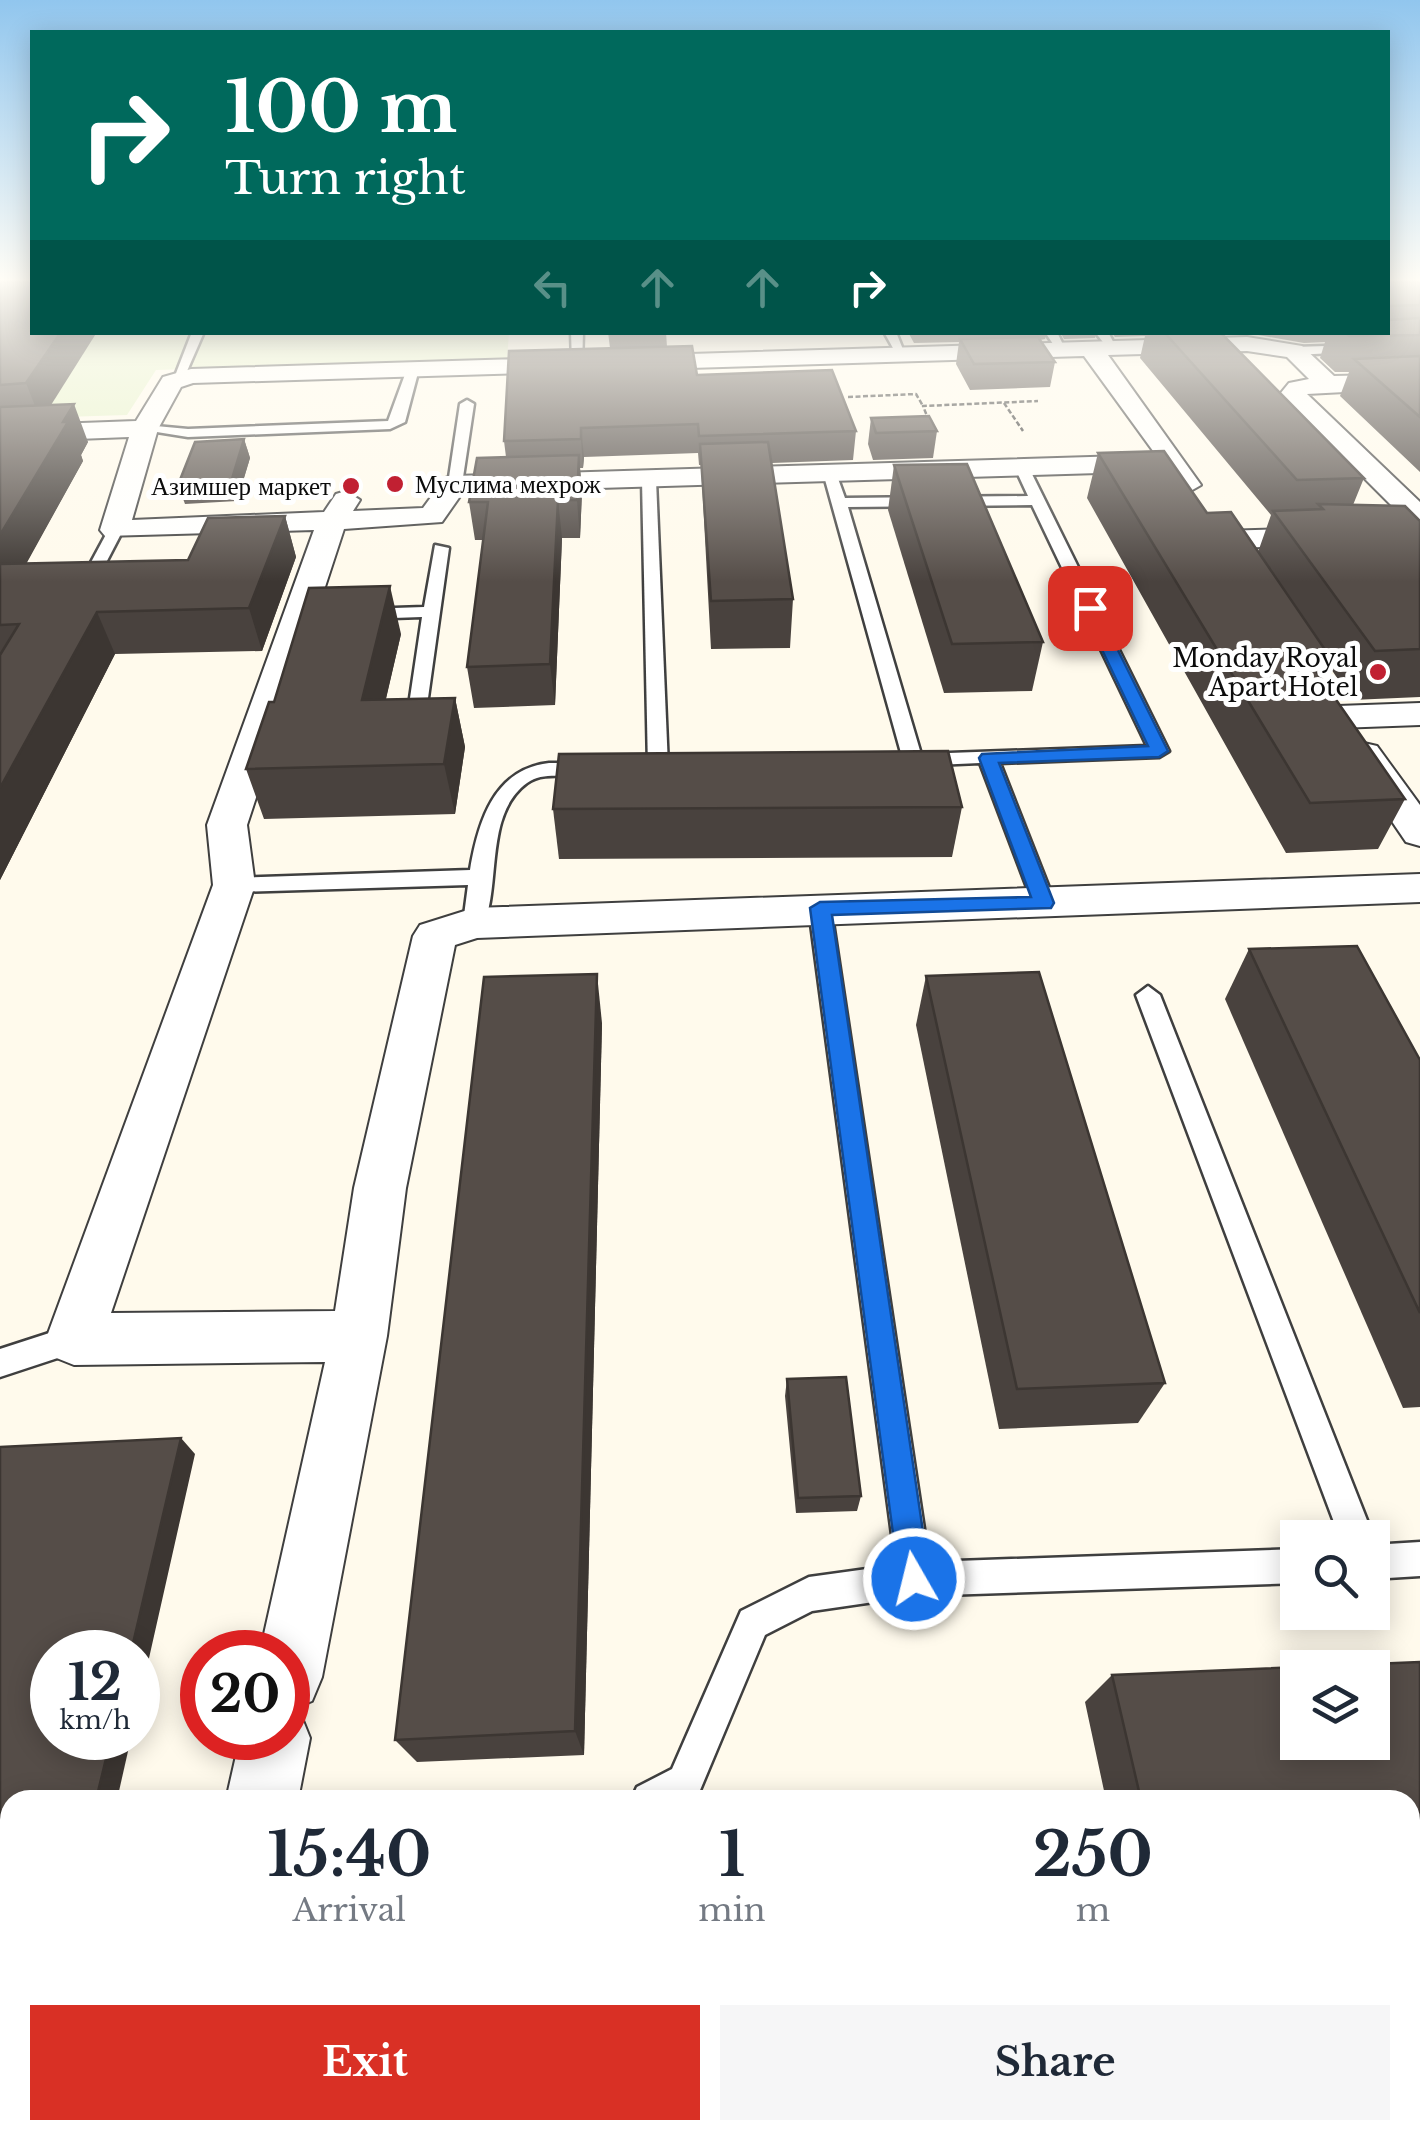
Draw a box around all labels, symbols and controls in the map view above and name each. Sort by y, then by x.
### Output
text: 100 m [225,64,457,151]
icon: right [60,70,190,200]
text: Turn right [225,150,466,206]
icon: left [525,260,580,315]
icon: ahead [630,260,685,315]
icon: ahead [735,260,790,315]
icon: right [840,260,895,315]
place label: Муслима мехрож [415,469,601,500]
place label: Азимшер маркет [151,471,331,502]
marker: Муслима мехрож [384,473,406,495]
marker: Азимшер маркет [340,475,362,497]
pin [1048,566,1133,651]
icon: arrive [1063,581,1118,636]
place label: Monday Royal Apart Hotel [1172,643,1358,703]
marker: Monday Royal Apart Hotel [1367,661,1389,683]
map controls [1280,1520,1390,1760]
button: search [1280,1520,1390,1630]
position arrow [862,1527,966,1631]
speed limit sign: 20 [180,1630,310,1760]
button: layers [1280,1650,1390,1760]
text: 12 [68,1651,122,1714]
text: km/h [60,1705,130,1736]
text: 15:40 [267,1818,431,1892]
text: 1 [719,1818,745,1892]
text: 250 [1033,1818,1153,1892]
text: Arrival [293,1890,406,1930]
text: min [698,1890,766,1930]
text: m [1076,1890,1110,1930]
button: Exit [30,2005,700,2120]
button: Share [720,2005,1390,2120]

